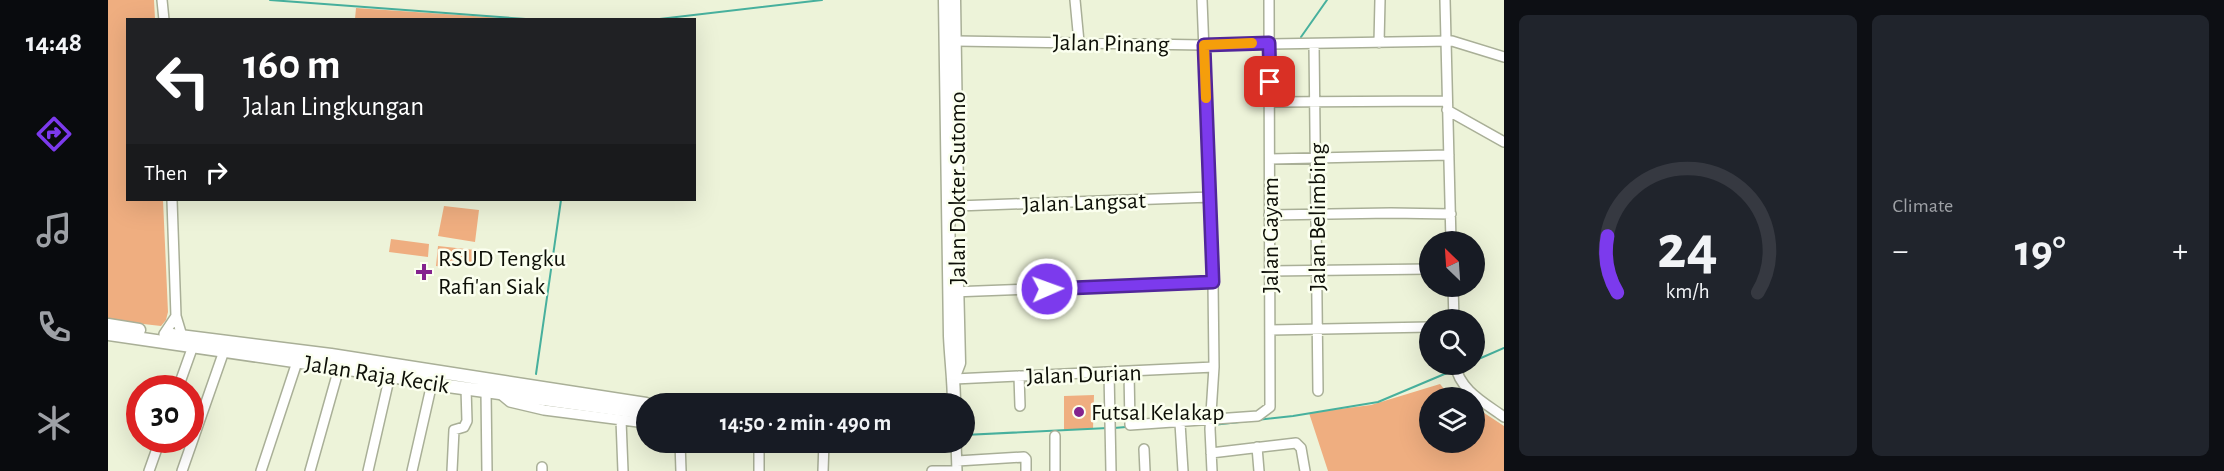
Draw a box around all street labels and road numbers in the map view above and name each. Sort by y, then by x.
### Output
street label: Jalan Pinang [1052,31,1170,57]
street label: Jalan Dokter Sutomo [946,92,970,284]
street label: Jalan Belimbing [1306,143,1330,291]
street label: Jalan Gayam [1259,177,1283,293]
street label: Jalan Langsat [1022,189,1147,217]
street label: Jalan Raja Kecik [303,352,451,398]
street label: Jalan Durian [1026,361,1142,389]

